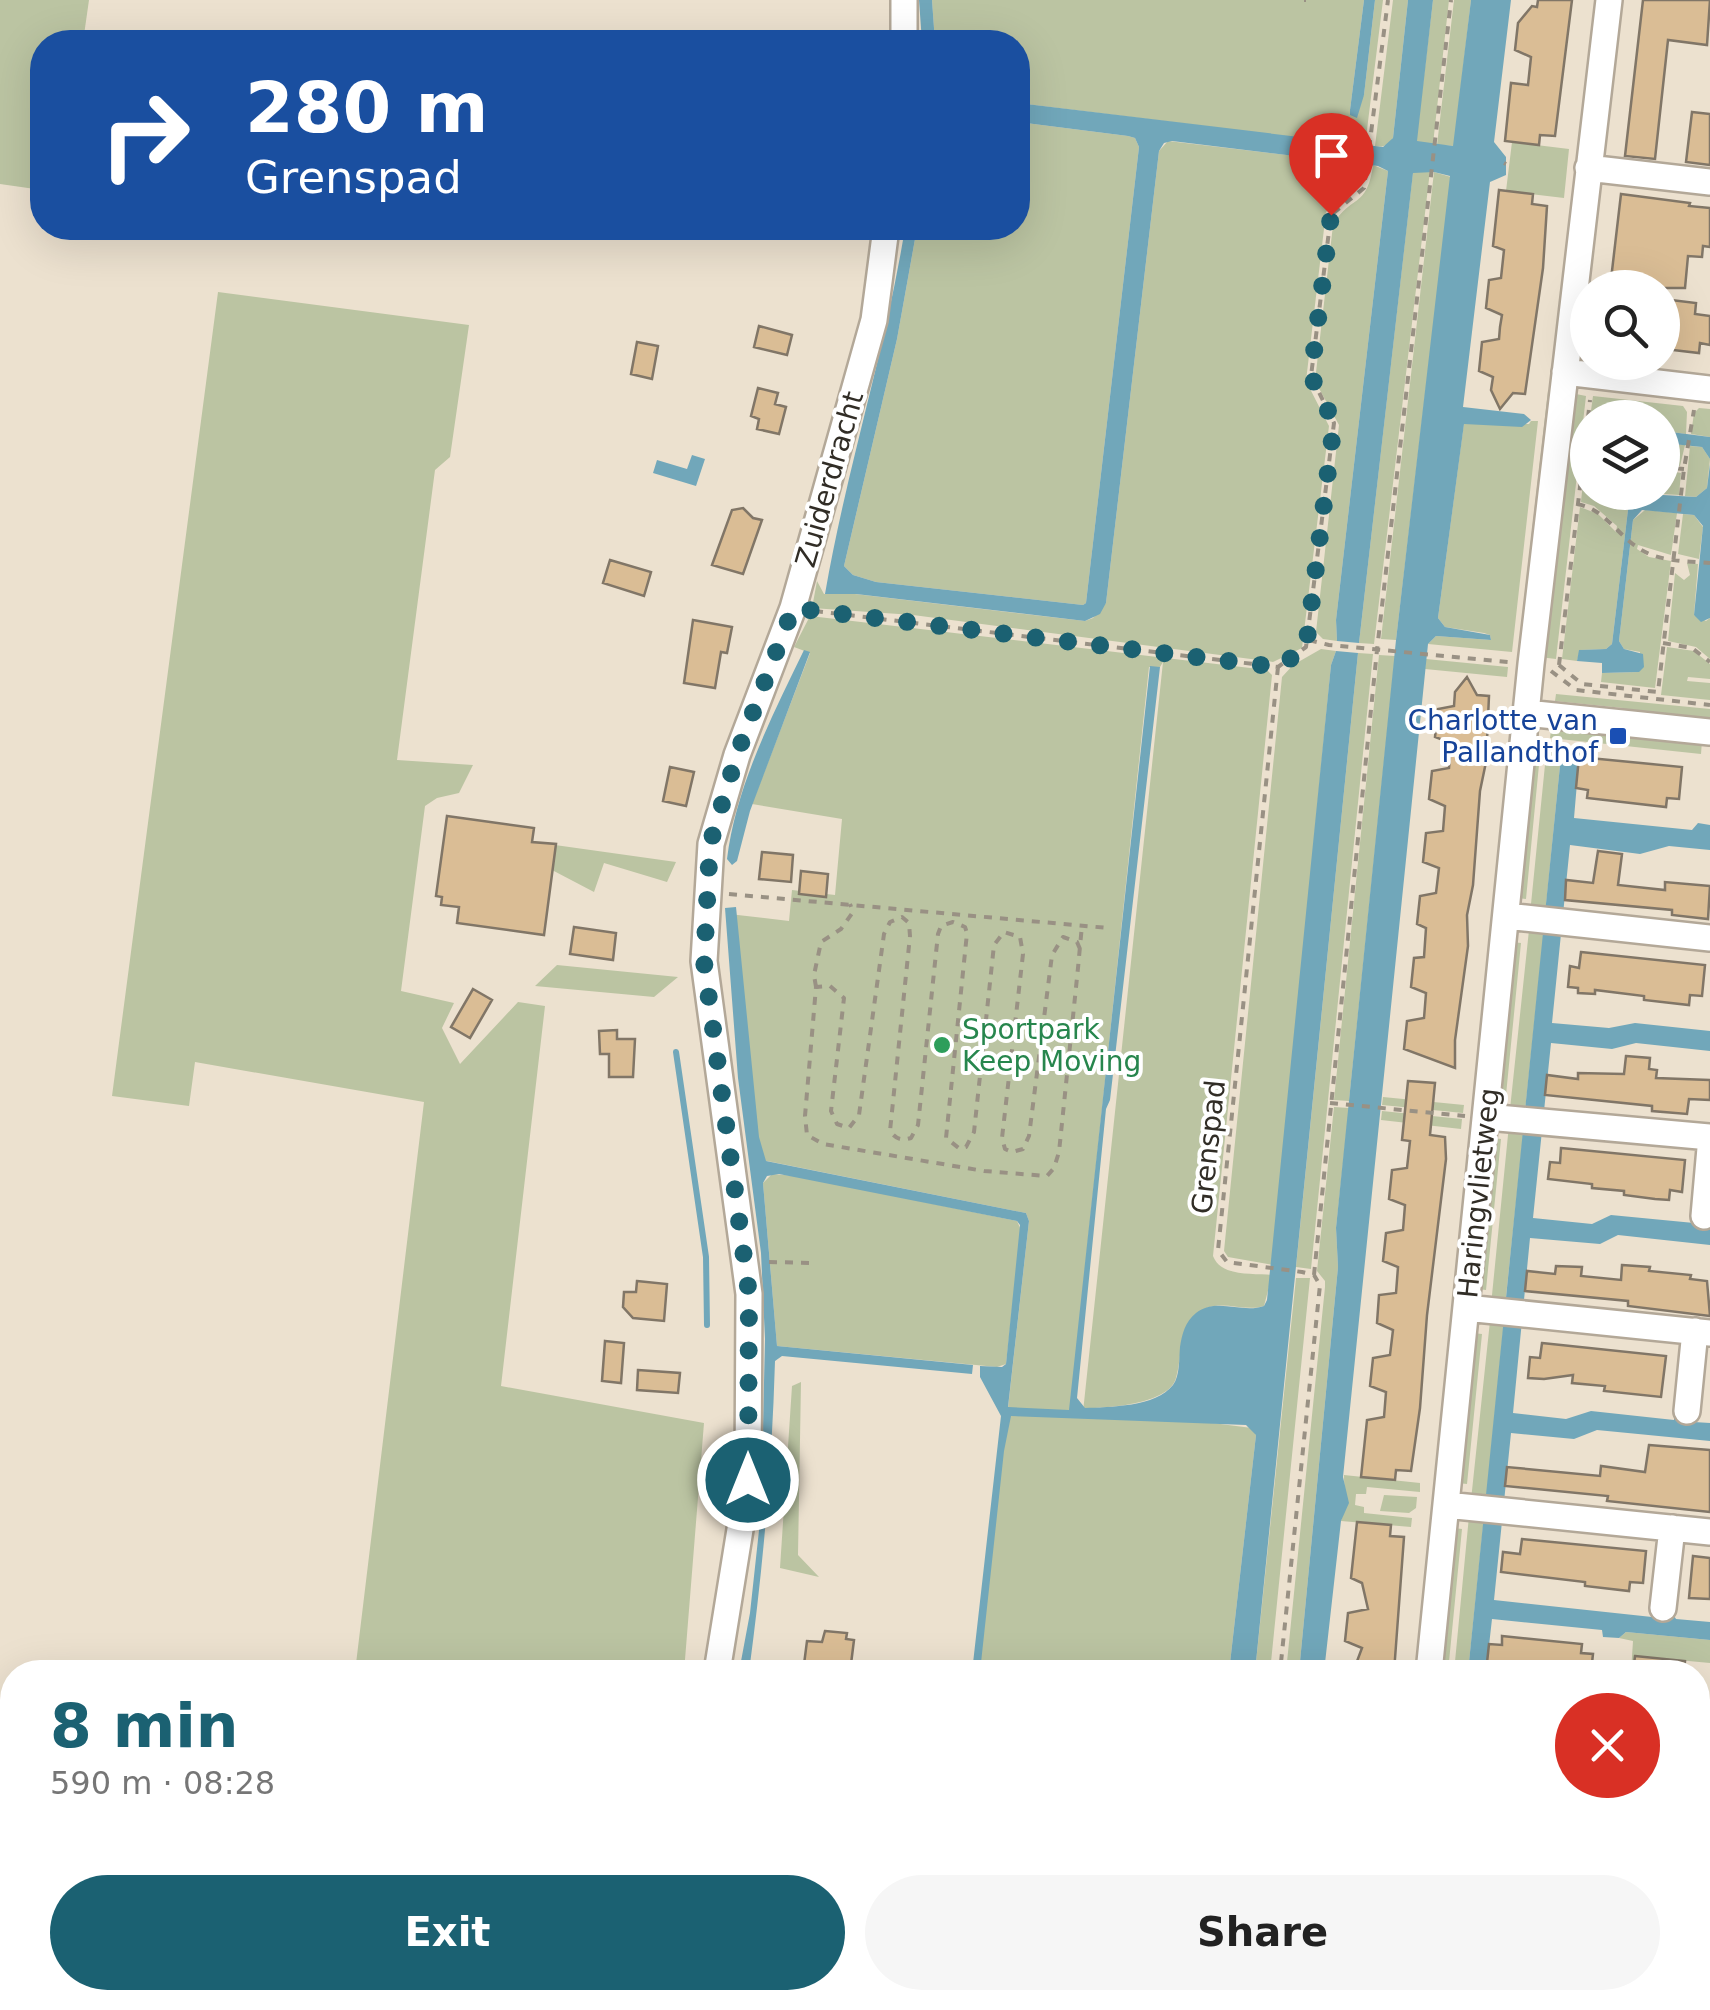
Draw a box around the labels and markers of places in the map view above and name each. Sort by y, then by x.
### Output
pin [1289,113,1374,216]
place label: Charlotte van Pallandthof [1408,704,1599,769]
marker: Charlotte van Pallandthof [1607,725,1629,747]
place label: Sportpark Keep Moving [962,1013,1141,1078]
marker: Sportpark Keep Moving [931,1034,953,1056]

